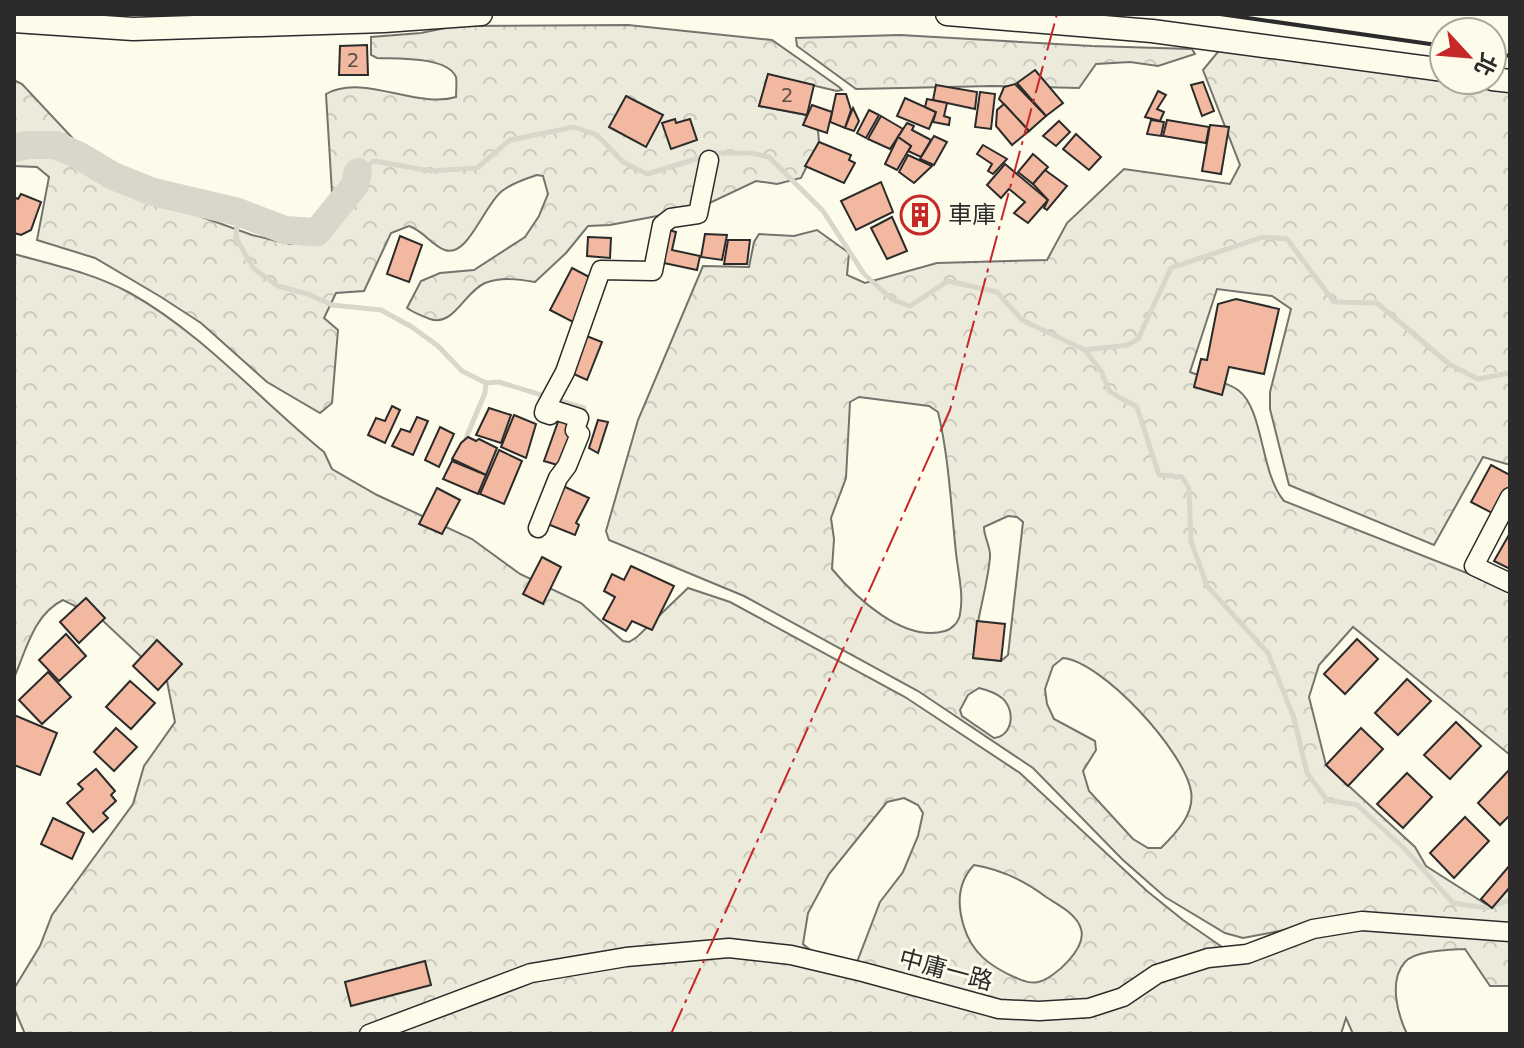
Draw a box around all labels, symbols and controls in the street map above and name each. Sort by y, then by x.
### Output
north arrow [1428,16,1508,96]
house number: 2 [347,48,359,72]
text: 北 [1469,49,1502,80]
house number: 2 [781,83,793,107]
building icon: 車庫 [899,194,941,236]
place label: 車庫 [948,201,996,229]
street label: 中庸一路 [896,944,996,996]

